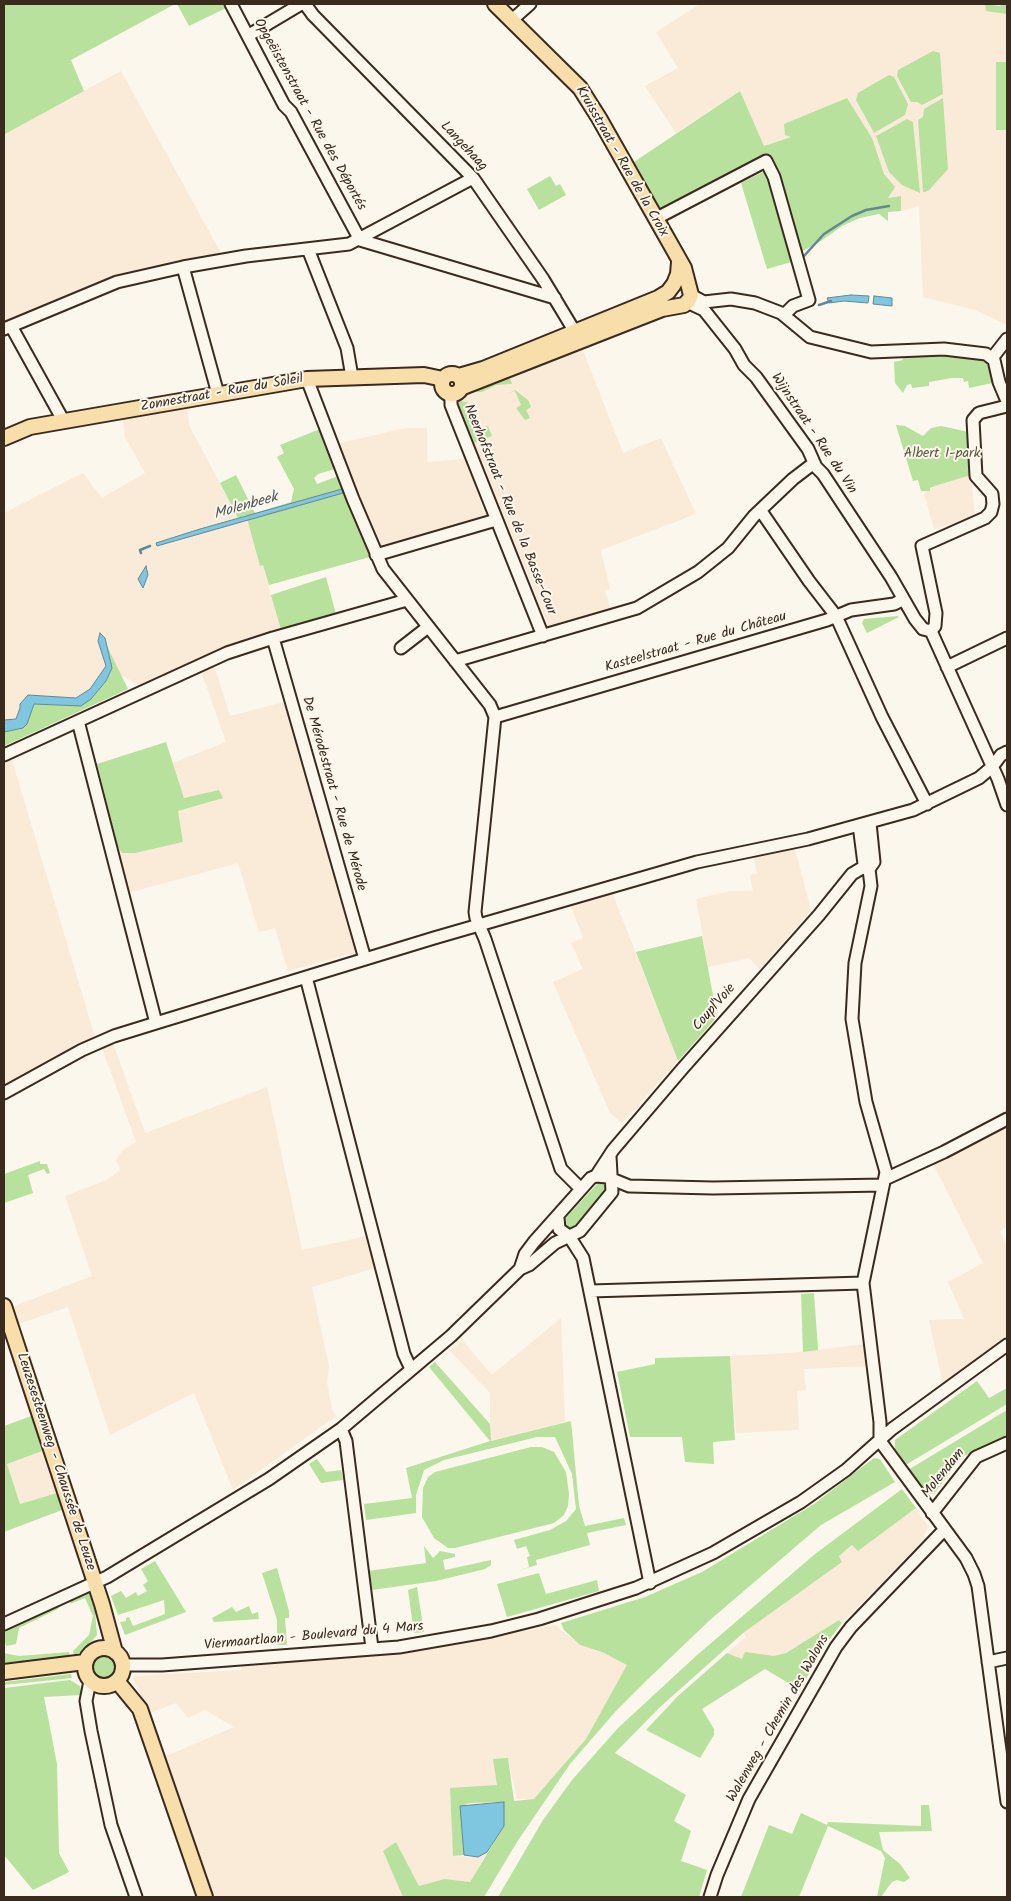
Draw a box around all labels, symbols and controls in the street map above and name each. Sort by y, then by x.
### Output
street label: Opgeëistenstraat - Rue des Déportés [249,16,369,214]
street label: Kruisstraat - Rue de la Croix [571,84,671,240]
street label: Langehaag [436,119,490,175]
street label: Wijnstraat - Rue du Vin [766,370,860,498]
street label: Zonnestraat - Rue du Soleil [139,371,305,417]
street label: Neerhofstraat - Rue de la Basse-Cour [459,402,559,618]
park label: Albert I-park [904,447,980,463]
water label: Molenbeek [212,489,280,525]
street label: Kasteelstraat - Rue du Château [603,609,789,677]
street label: De Mérodestraat - Rue de Mérode [297,695,369,893]
street label: Coupl'Voie [690,981,740,1035]
street label: Leuzesesteenweg - Chaussée de Leuze [12,1351,98,1573]
street label: Molendam [919,1446,969,1502]
street label: Viermaartlaan - Boulevard du 4 Mars [204,1619,424,1655]
street label: Walenweg - Chemin des Walons [724,1633,834,1805]

